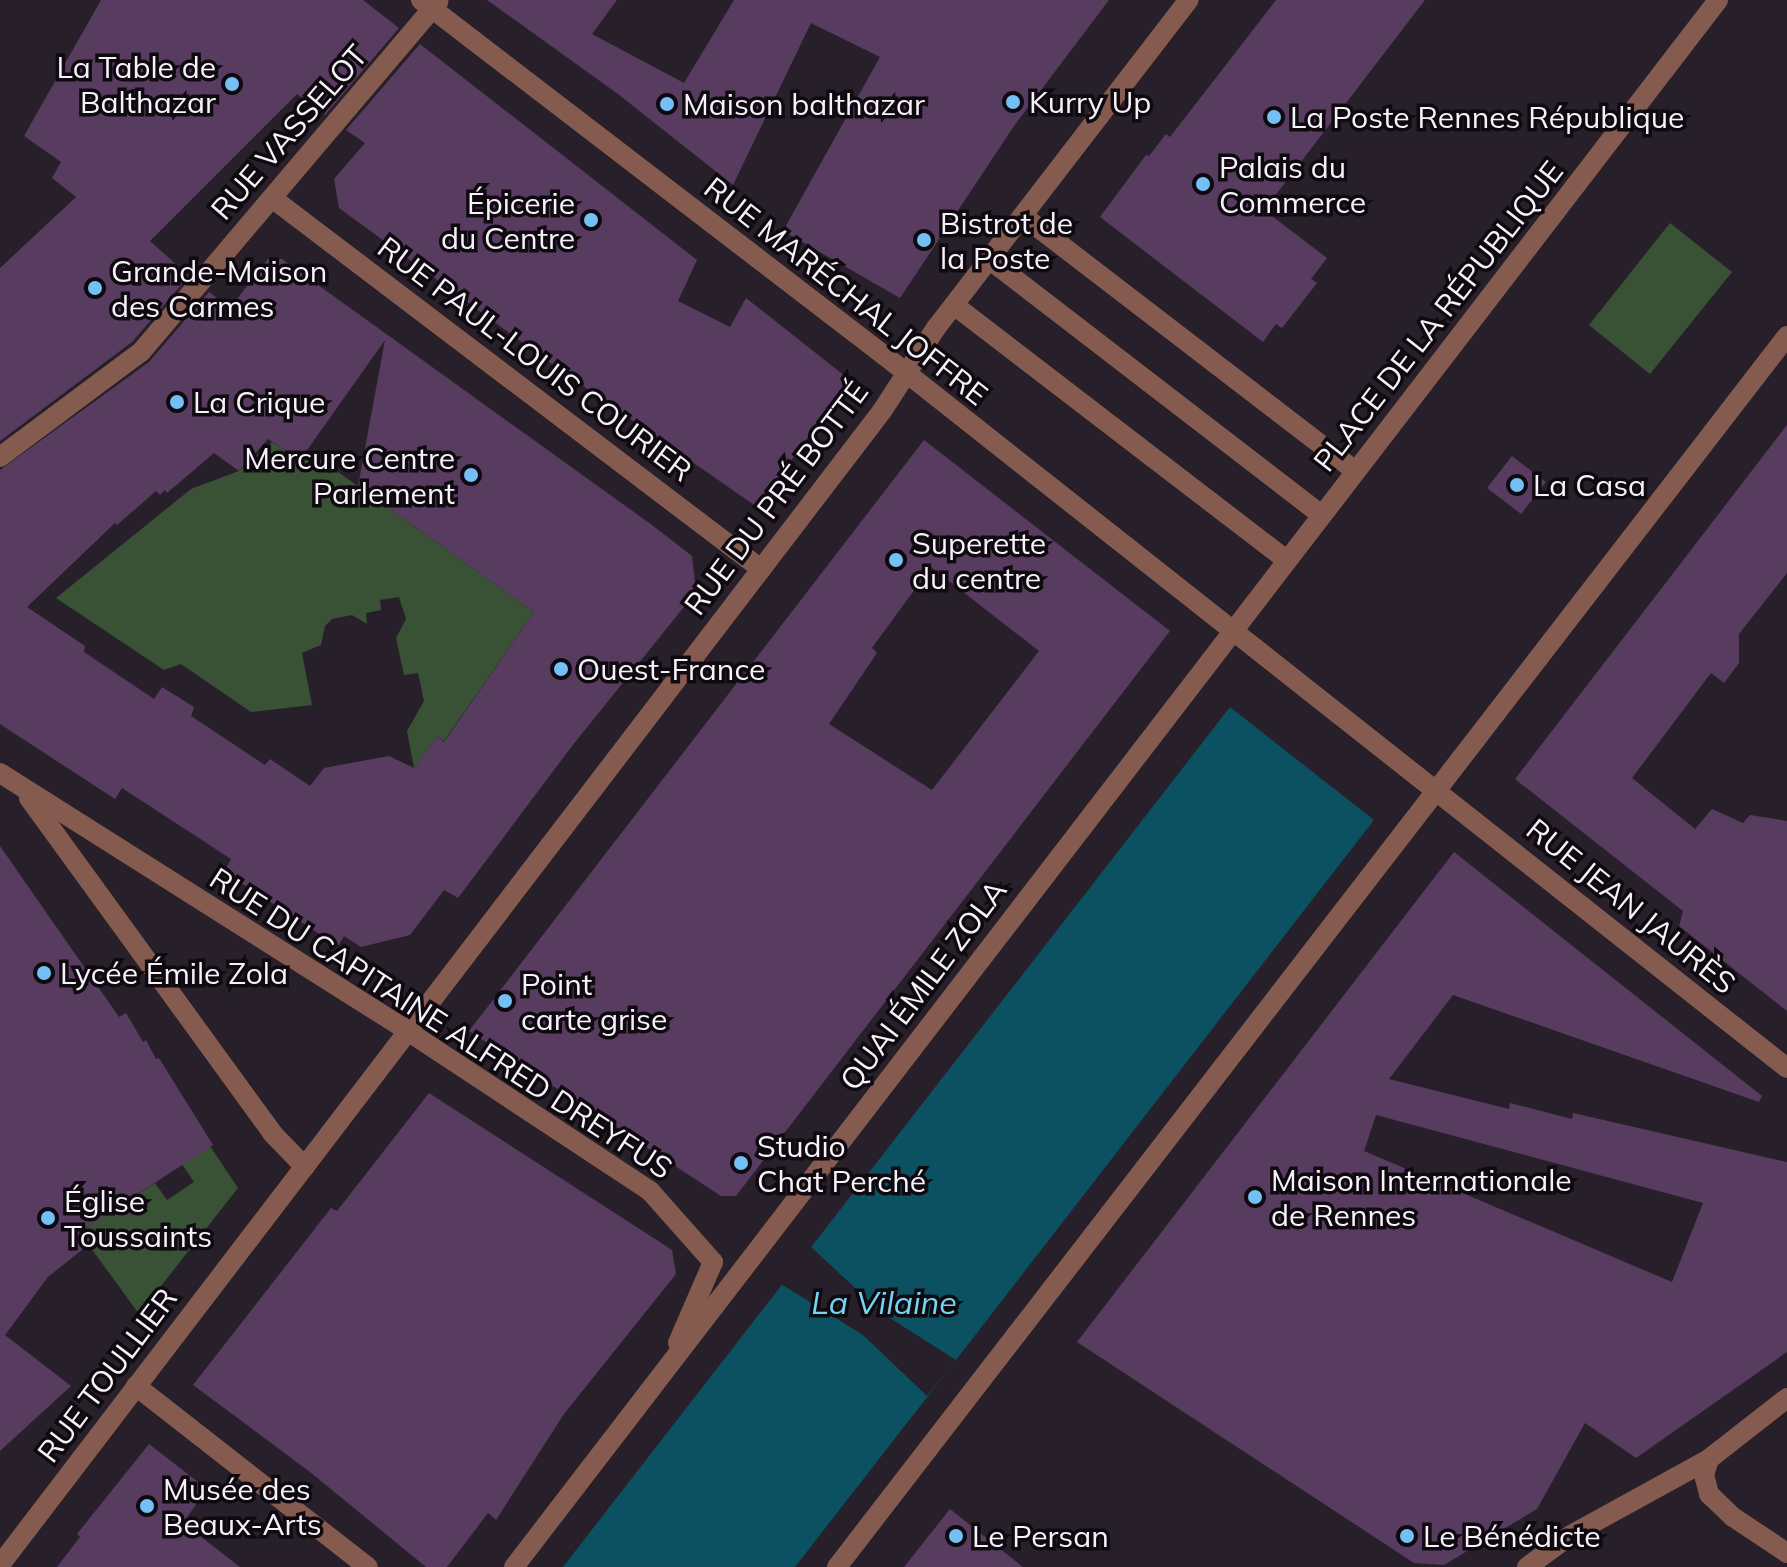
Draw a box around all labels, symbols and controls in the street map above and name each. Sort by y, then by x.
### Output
street label: RUE VASSELOT [203,37,375,227]
place label: La Table de Balthazar [56,49,216,120]
marker: La Table de Balthazar [223,75,241,93]
place label: Kurry Up [1029,84,1151,120]
place label: Maison balthazar [683,86,925,122]
marker: Kurry Up [1004,93,1022,111]
marker: Maison balthazar [658,95,676,113]
place label: La Poste Rennes République [1290,99,1684,135]
marker: La Poste Rennes République [1265,108,1283,126]
place label: Palais du Commerce [1219,149,1366,220]
street label: PLACE DE LA RÉPUBLIQUE [1306,154,1570,478]
street label: RUE MARÉCHAL JOFFRE [697,169,995,413]
marker: Palais du Commerce [1194,175,1212,193]
place label: Épicerie du Centre [441,185,575,256]
place label: Bistrot de la Poste [940,205,1073,276]
marker: Épicerie du Centre [582,211,600,229]
street label: RUE PAUL-LOUIS COURIER [371,229,699,489]
marker: Bistrot de la Poste [915,231,933,249]
place label: Grande-Maison des Carmes [111,253,327,324]
marker: Grande-Maison des Carmes [86,279,104,297]
street label: RUE DU PRÉ BOTTÉ [677,374,875,622]
place label: La Crique [193,384,325,420]
marker: La Crique [168,393,186,411]
place label: Mercure Centre Parlement [244,440,455,510]
marker: Mercure Centre Parlement [462,466,480,484]
place label: La Casa [1533,467,1646,503]
marker: La Casa [1508,476,1526,494]
place label: Superette du centre [912,525,1046,596]
marker: Superette du centre [887,551,905,569]
place label: Ouest-France [577,651,765,687]
marker: Ouest-France [552,660,570,678]
street label: RUE JEAN JAURÈS [1519,811,1743,1001]
street label: RUE DU CAPITAINE ALFRED DREYFUS [203,860,679,1186]
street label: QUAI ÉMILE ZOLA [832,873,1014,1097]
place label: Lycée Émile Zola [60,955,288,991]
marker: Lycée Émile Zola [35,964,53,982]
place label: Point carte grise [521,966,667,1036]
marker: Point carte grise [496,992,514,1010]
place label: Studio Chat Perché [757,1128,926,1198]
marker: Studio Chat Perché [732,1154,750,1172]
place label: Maison Internationale de Rennes [1271,1162,1572,1232]
place label: Église Toussaints [64,1183,212,1254]
marker: Maison Internationale de Rennes [1246,1188,1264,1206]
marker: Église Toussaints [39,1209,57,1227]
street label: RUE TOULLIER [30,1281,184,1469]
water label: La Vilaine [811,1283,957,1321]
place label: Musée des Beaux-Arts [163,1471,322,1542]
marker: Musée des Beaux-Arts [138,1497,156,1515]
place label: Le Persan [972,1518,1109,1554]
place label: Le Bénédicte [1423,1518,1601,1554]
marker: Le Persan [947,1527,965,1545]
marker: Le Bénédicte [1398,1527,1416,1545]

